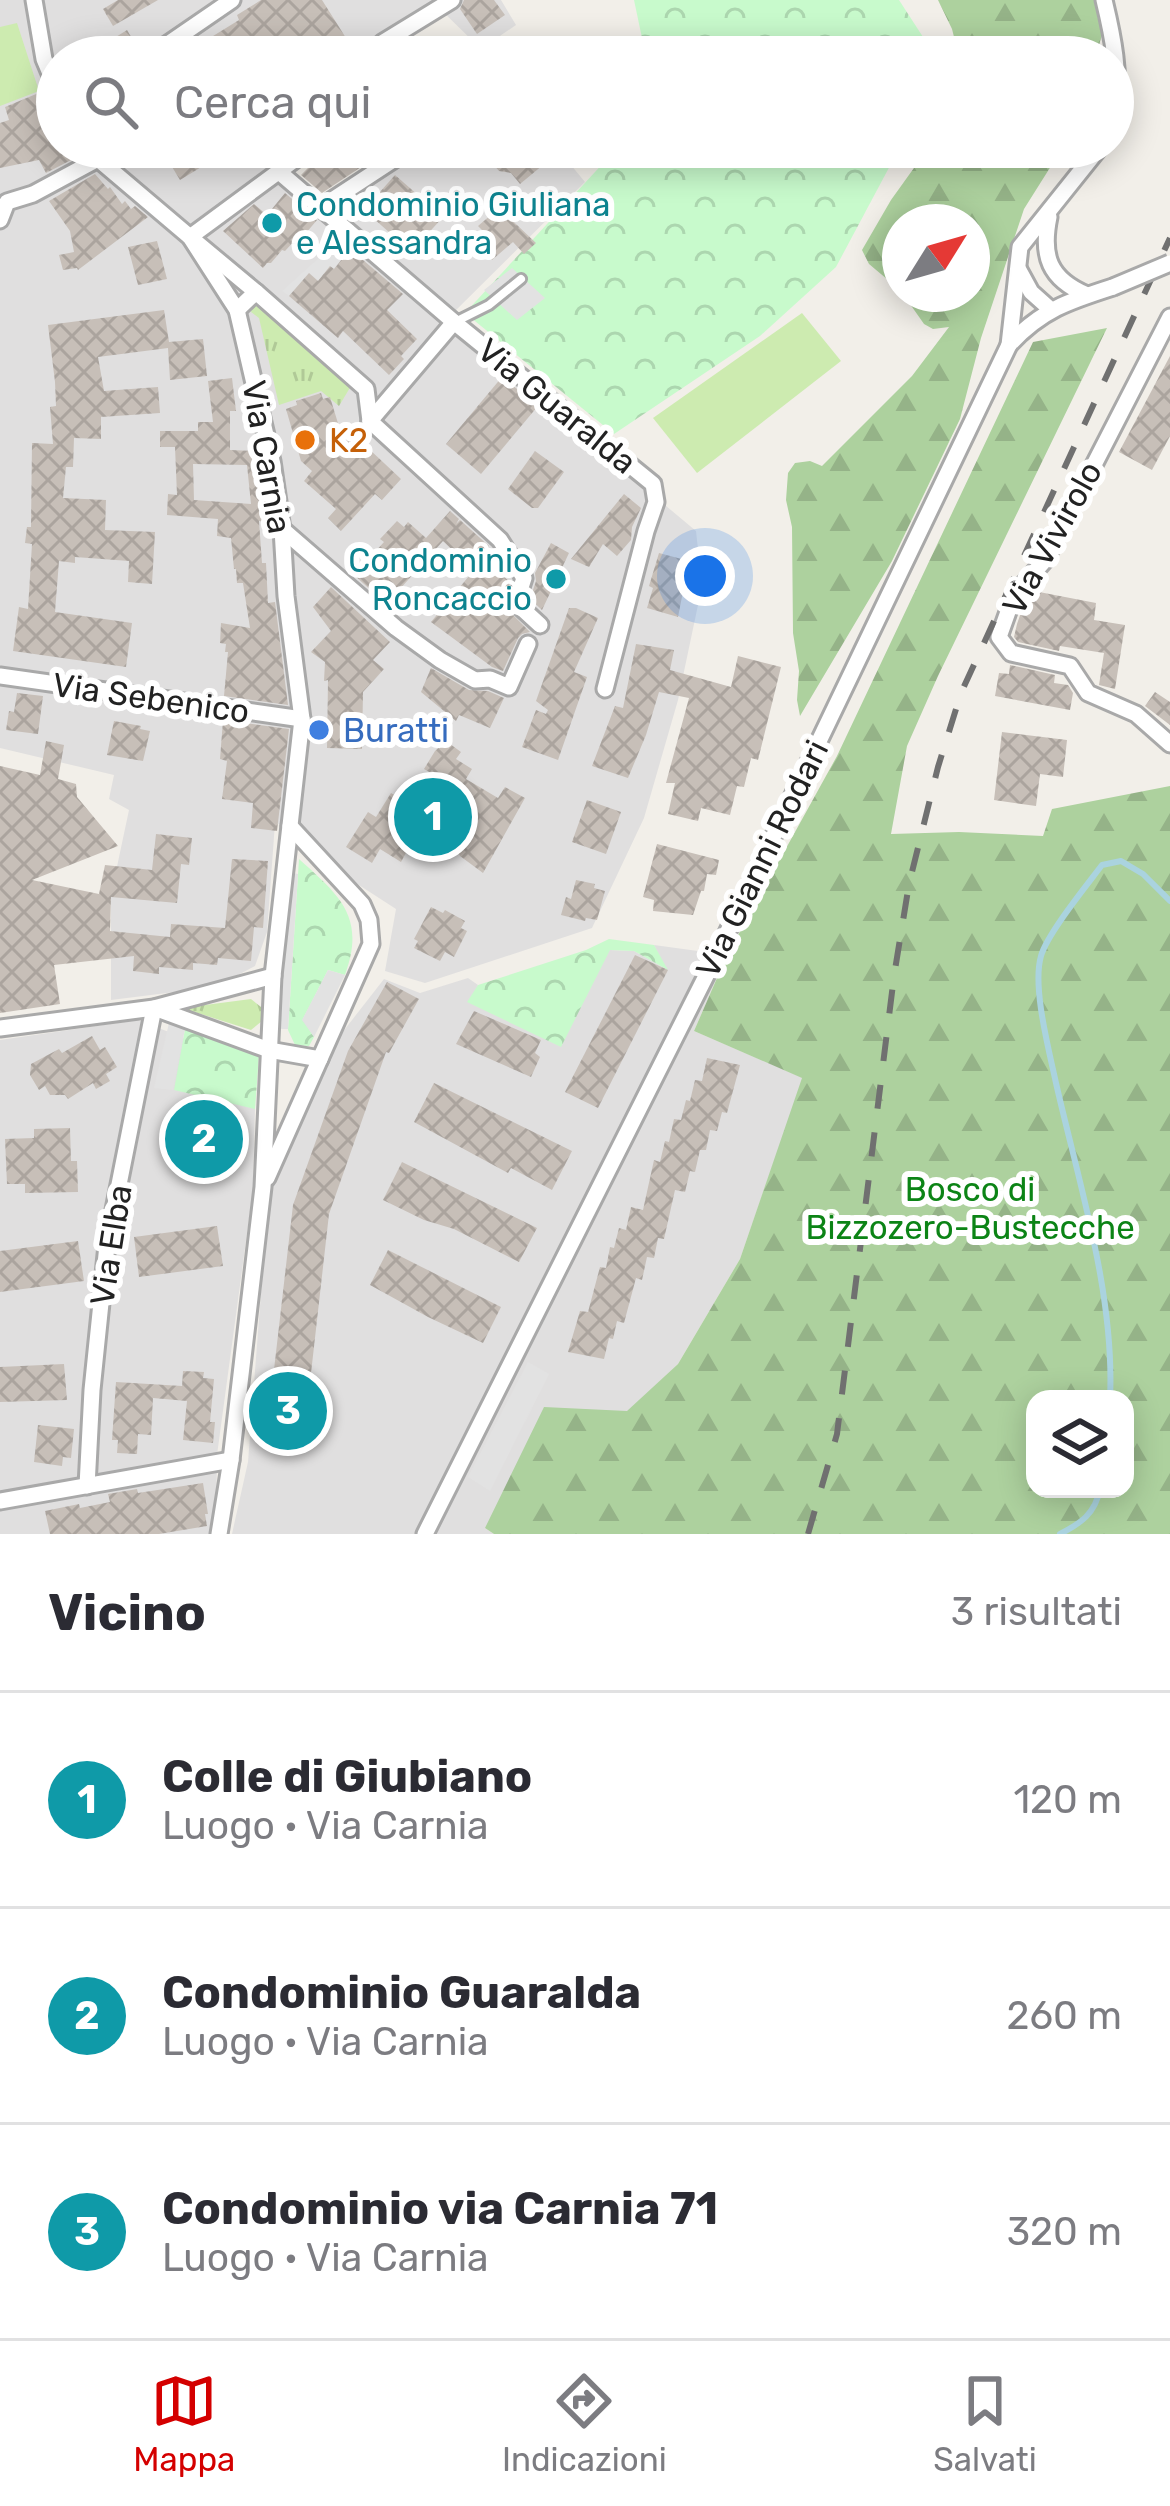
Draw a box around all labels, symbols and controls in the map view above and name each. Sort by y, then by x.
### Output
search box [36,36,1134,168]
icon: search [78,69,144,135]
text: Cerca qui [174,76,371,129]
place label: Condominio Giuliana e Alessandra [296,185,611,262]
north arrow [882,204,990,312]
marker: Condominio Giuliana e Alessandra [259,210,285,236]
street label: Via Guaralda [470,330,644,482]
street label: Via Carnia [234,377,300,537]
place label: K2 [329,421,368,460]
marker: K2 [292,427,318,453]
street label: Via Vivirolo [994,455,1110,621]
place label: Condominio Roncaccio [348,541,532,618]
your location [675,546,735,606]
marker: Condominio Roncaccio [543,566,569,592]
street label: Via Sebenico [50,665,252,731]
place label: Buratti [343,711,449,750]
marker: Buratti [306,717,332,743]
street label: Via Gianni Rodari [688,734,836,984]
pin: 1 [394,772,472,862]
pin: 2 [165,1094,243,1184]
park label: Bosco di Bizzozero-Bustecche [805,1170,1135,1247]
street label: Via Elba [82,1182,140,1308]
pin: 3 [249,1366,327,1456]
map controls [1026,1390,1134,1498]
button: layers [1026,1390,1134,1498]
text: Vicino [48,1582,206,1643]
text: 3 risultati [951,1589,1122,1635]
text: Colle di Giubiano [162,1750,532,1803]
text: 1 [77,1777,97,1823]
text: 120 m [1013,1777,1122,1823]
text: Luogo · Via Carnia [162,1803,489,1849]
text: Condominio Guaralda [162,1966,641,2019]
text: 2 [74,1993,100,2039]
text: 260 m [1007,1993,1122,2039]
text: Luogo · Via Carnia [162,2019,489,2065]
text: Condominio via Carnia 71 [162,2182,718,2235]
text: 3 [74,2209,100,2255]
text: 320 m [1007,2209,1122,2255]
text: Luogo · Via Carnia [162,2235,489,2281]
tab: Mappa [133,2368,235,2479]
tab: Indicazioni [502,2368,667,2479]
tab: Salvati [933,2368,1037,2479]

